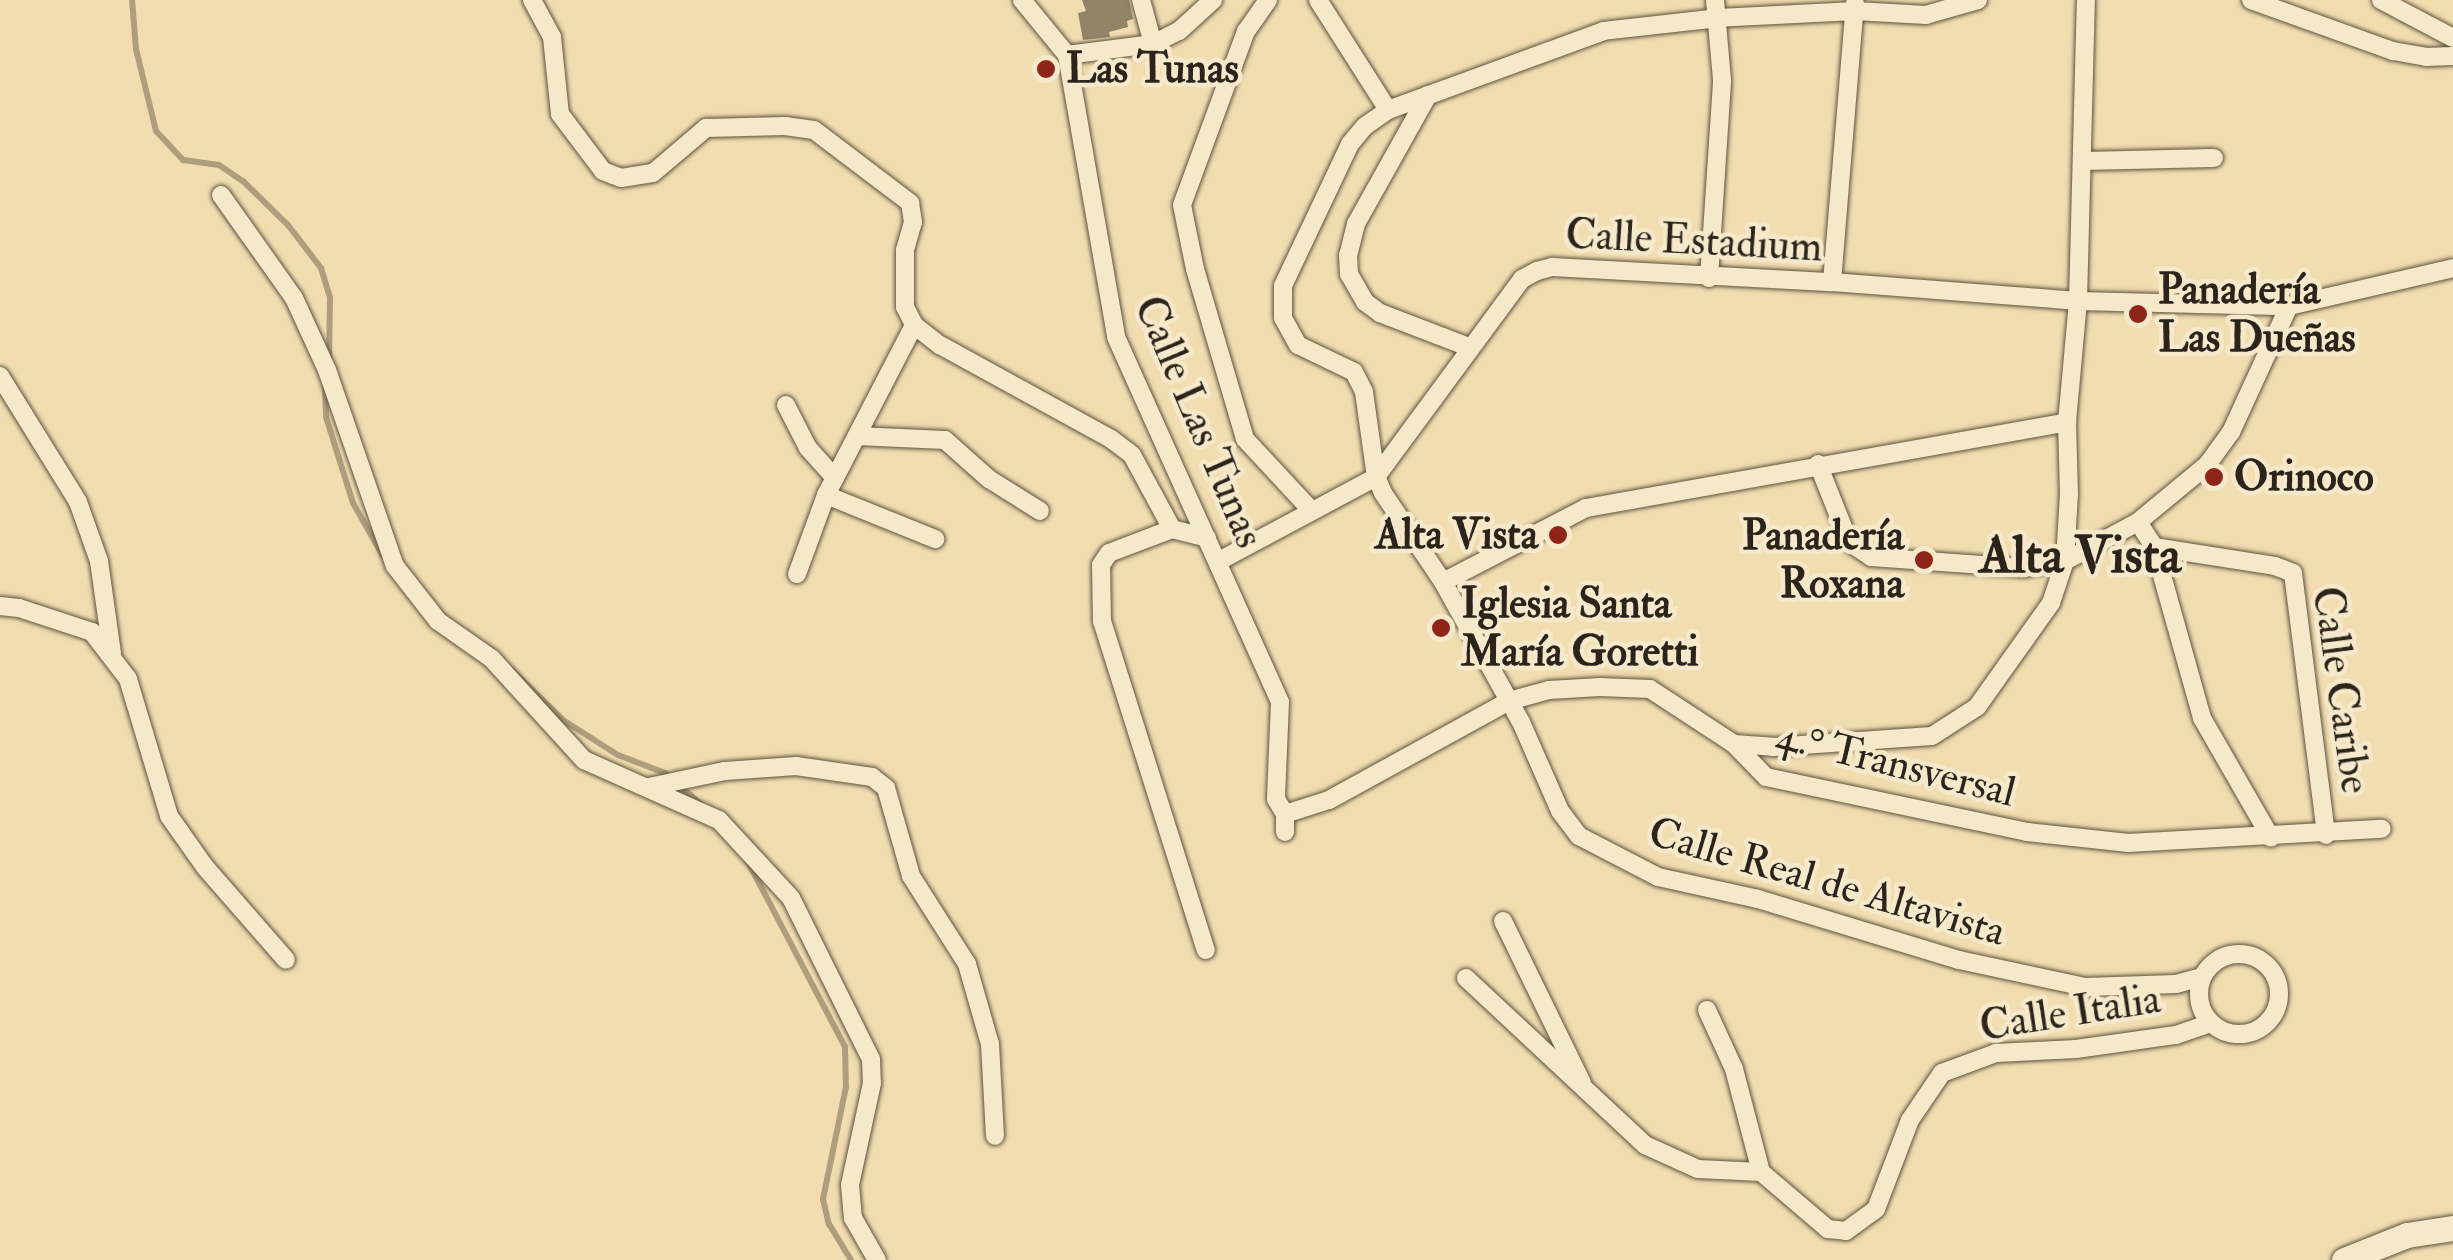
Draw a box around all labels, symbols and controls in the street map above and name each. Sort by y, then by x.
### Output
place label: Las Tunas [1066,44,1239,94]
marker: Las Tunas [1035,58,1057,80]
street label: Calle Estadium [1564,209,1824,273]
place label: Panadería Las Dueñas [2158,265,2356,364]
street label: Calle Las Tunas [1123,289,1275,555]
marker: Panadería Las Dueñas [2127,303,2149,325]
place label: Orinoco [2234,452,2374,502]
marker: Orinoco [2203,466,2225,488]
place label: Alta Vista [1375,510,1538,560]
place label: Panadería Roxana [1742,511,1904,610]
marker: Alta Vista [1547,524,1569,546]
district label: Alta Vista [1979,525,2181,587]
marker: Panadería Roxana [1913,549,1935,571]
place label: Iglesia Santa María Goretti [1461,579,1699,678]
street label: Calle Caribe [2302,583,2380,797]
marker: Iglesia Santa María Goretti [1430,617,1452,639]
street label: 4.° Transversal [1771,710,2021,818]
street label: Calle Real de Altavista [1643,807,2011,957]
street label: Calle Italia [1976,974,2164,1052]

